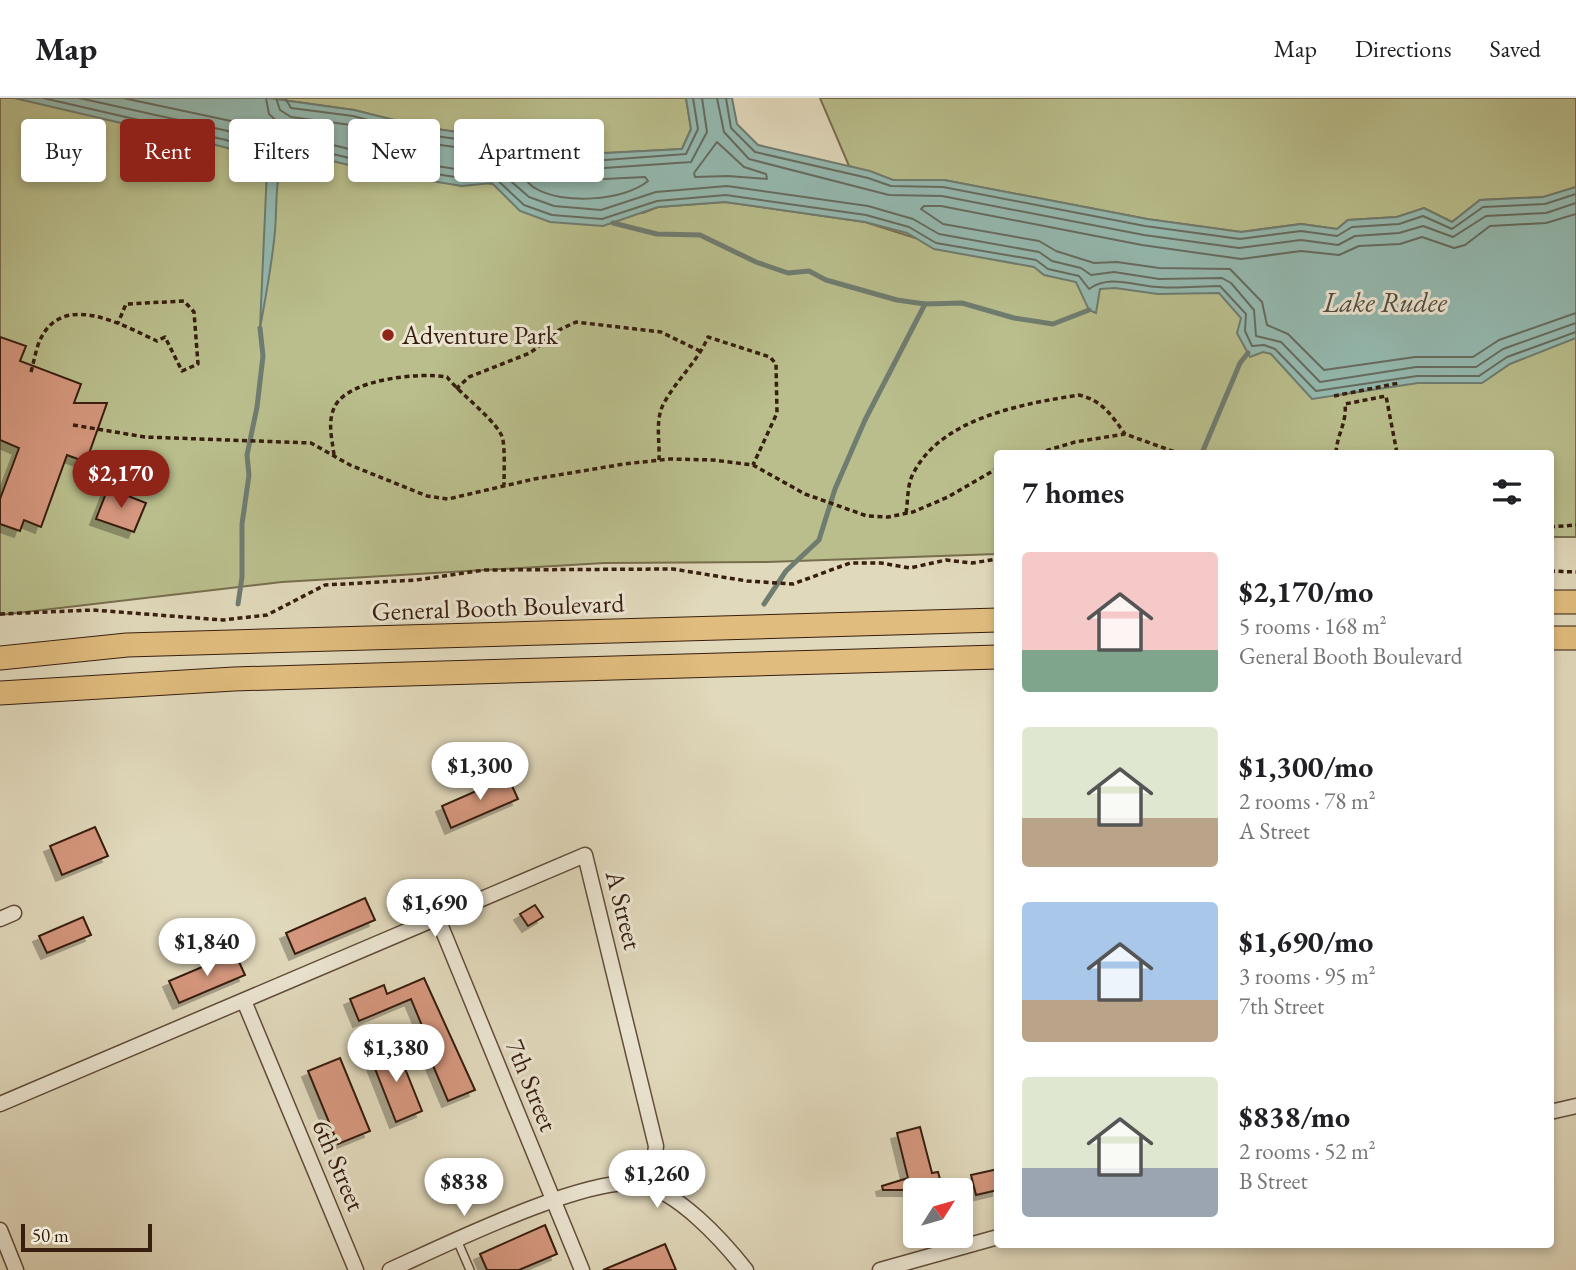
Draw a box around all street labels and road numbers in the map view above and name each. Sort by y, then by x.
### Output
street label: General Booth Boulevard [371,586,626,628]
street label: A Street [598,866,650,953]
street label: 7th Street [498,1034,566,1136]
street label: 6th Street [305,1114,373,1216]

